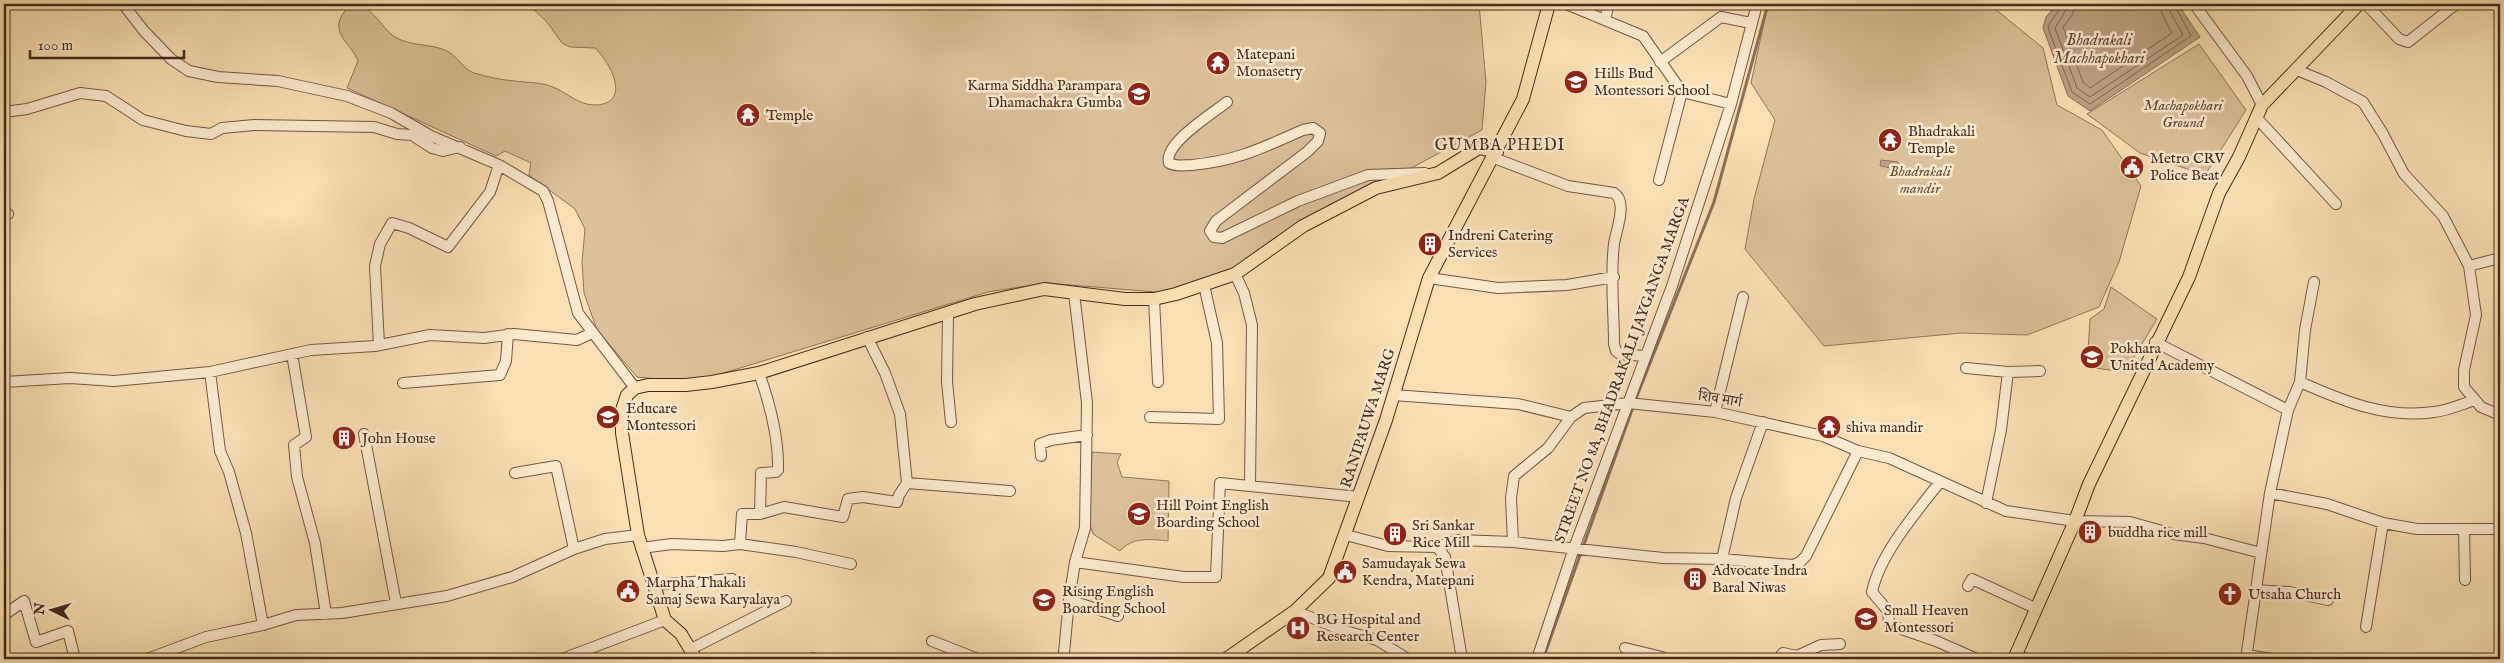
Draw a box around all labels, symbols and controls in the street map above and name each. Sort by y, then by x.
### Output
scale bar [30,28,184,60]
water label: Bhadrakali Machhapokhari [2053,31,2146,69]
text: 100 m [38,36,74,55]
place label: Matepani Monasetry [1236,45,1303,81]
temple icon: Matepani Monasetry [1205,50,1231,76]
place label: Hills Bud Montessori School [1594,64,1711,100]
school or university icon: Hills Bud Montessori School [1563,69,1589,95]
place label: Karma Siddha Parampara Dhamachakra Gumba [967,76,1123,112]
school or university icon: Karma Siddha Parampara Dhamachakra Gumba [1126,81,1152,107]
park label: Machapokhari Ground [2143,96,2224,132]
temple icon: Temple [735,102,761,128]
place label: Temple [766,106,813,125]
place label: Bhadrakali Temple [1908,122,1975,158]
temple icon: Bhadrakali Temple [1877,127,1903,153]
district label: GUMBA PHEDI [1435,136,1565,156]
place label: Metro CRV Police Beat [2150,149,2225,185]
public building icon: Metro CRV Police Beat [2119,154,2145,180]
park label: Bhadrakali mandir [1889,162,1952,198]
street label: STREET NO 8A, BHADRAKALI JAYGANGA MARGA [1550,193,1694,546]
place label: Indreni Catering Services [1448,226,1554,262]
building icon: Indreni Catering Services [1417,231,1443,257]
place label: Pokhara United Academy [2110,339,2215,375]
school or university icon: Pokhara United Academy [2079,344,2105,370]
street label: RANIPAUWA MARG [1336,346,1400,490]
street label: शिव मार्ग [1696,386,1744,412]
place label: Educare Montessori [626,399,696,435]
school or university icon: Educare Montessori [595,404,621,430]
temple icon: shiva mandir [1816,414,1842,440]
place label: shiva mandir [1846,418,1924,437]
building icon: John House [331,425,357,451]
place label: John House [360,429,436,448]
place label: Hill Point English Boarding School [1156,496,1269,532]
school or university icon: Hill Point English Boarding School [1126,501,1152,527]
place label: Sri Sankar Rice Mill [1412,516,1475,552]
building icon: buddha rice mill [2077,519,2103,545]
building icon: Sri Sankar Rice Mill [1382,521,1408,547]
place label: buddha rice mill [2108,523,2208,542]
place label: Samudayak Sewa Kendra, Matepani [1362,554,1474,590]
public building icon: Samudayak Sewa Kendra, Matepani [1332,559,1358,585]
place label: Advocate Indra Baral Niwas [1711,561,1808,597]
building icon: Advocate Indra Baral Niwas [1682,566,1708,592]
place label: Marpha Thakali Samaj Sewa Karyalaya [646,573,781,609]
public building icon: Marpha Thakali Samaj Sewa Karyalaya [615,578,641,604]
church icon: Utsaha Church [2217,581,2243,607]
place label: Rising English Boarding School [1062,582,1167,618]
place label: Utsaha Church [2248,585,2341,604]
north arrow [28,586,78,636]
school or university icon: Rising English Boarding School [1031,587,1057,613]
place label: Small Heaven Montessori [1884,601,1969,637]
text: N [30,602,50,617]
school or university icon: Small Heaven Montessori [1853,606,1879,632]
place label: BG Hospital and Research Center [1316,610,1422,646]
hospital icon: BG Hospital and Research Center [1285,615,1311,641]

